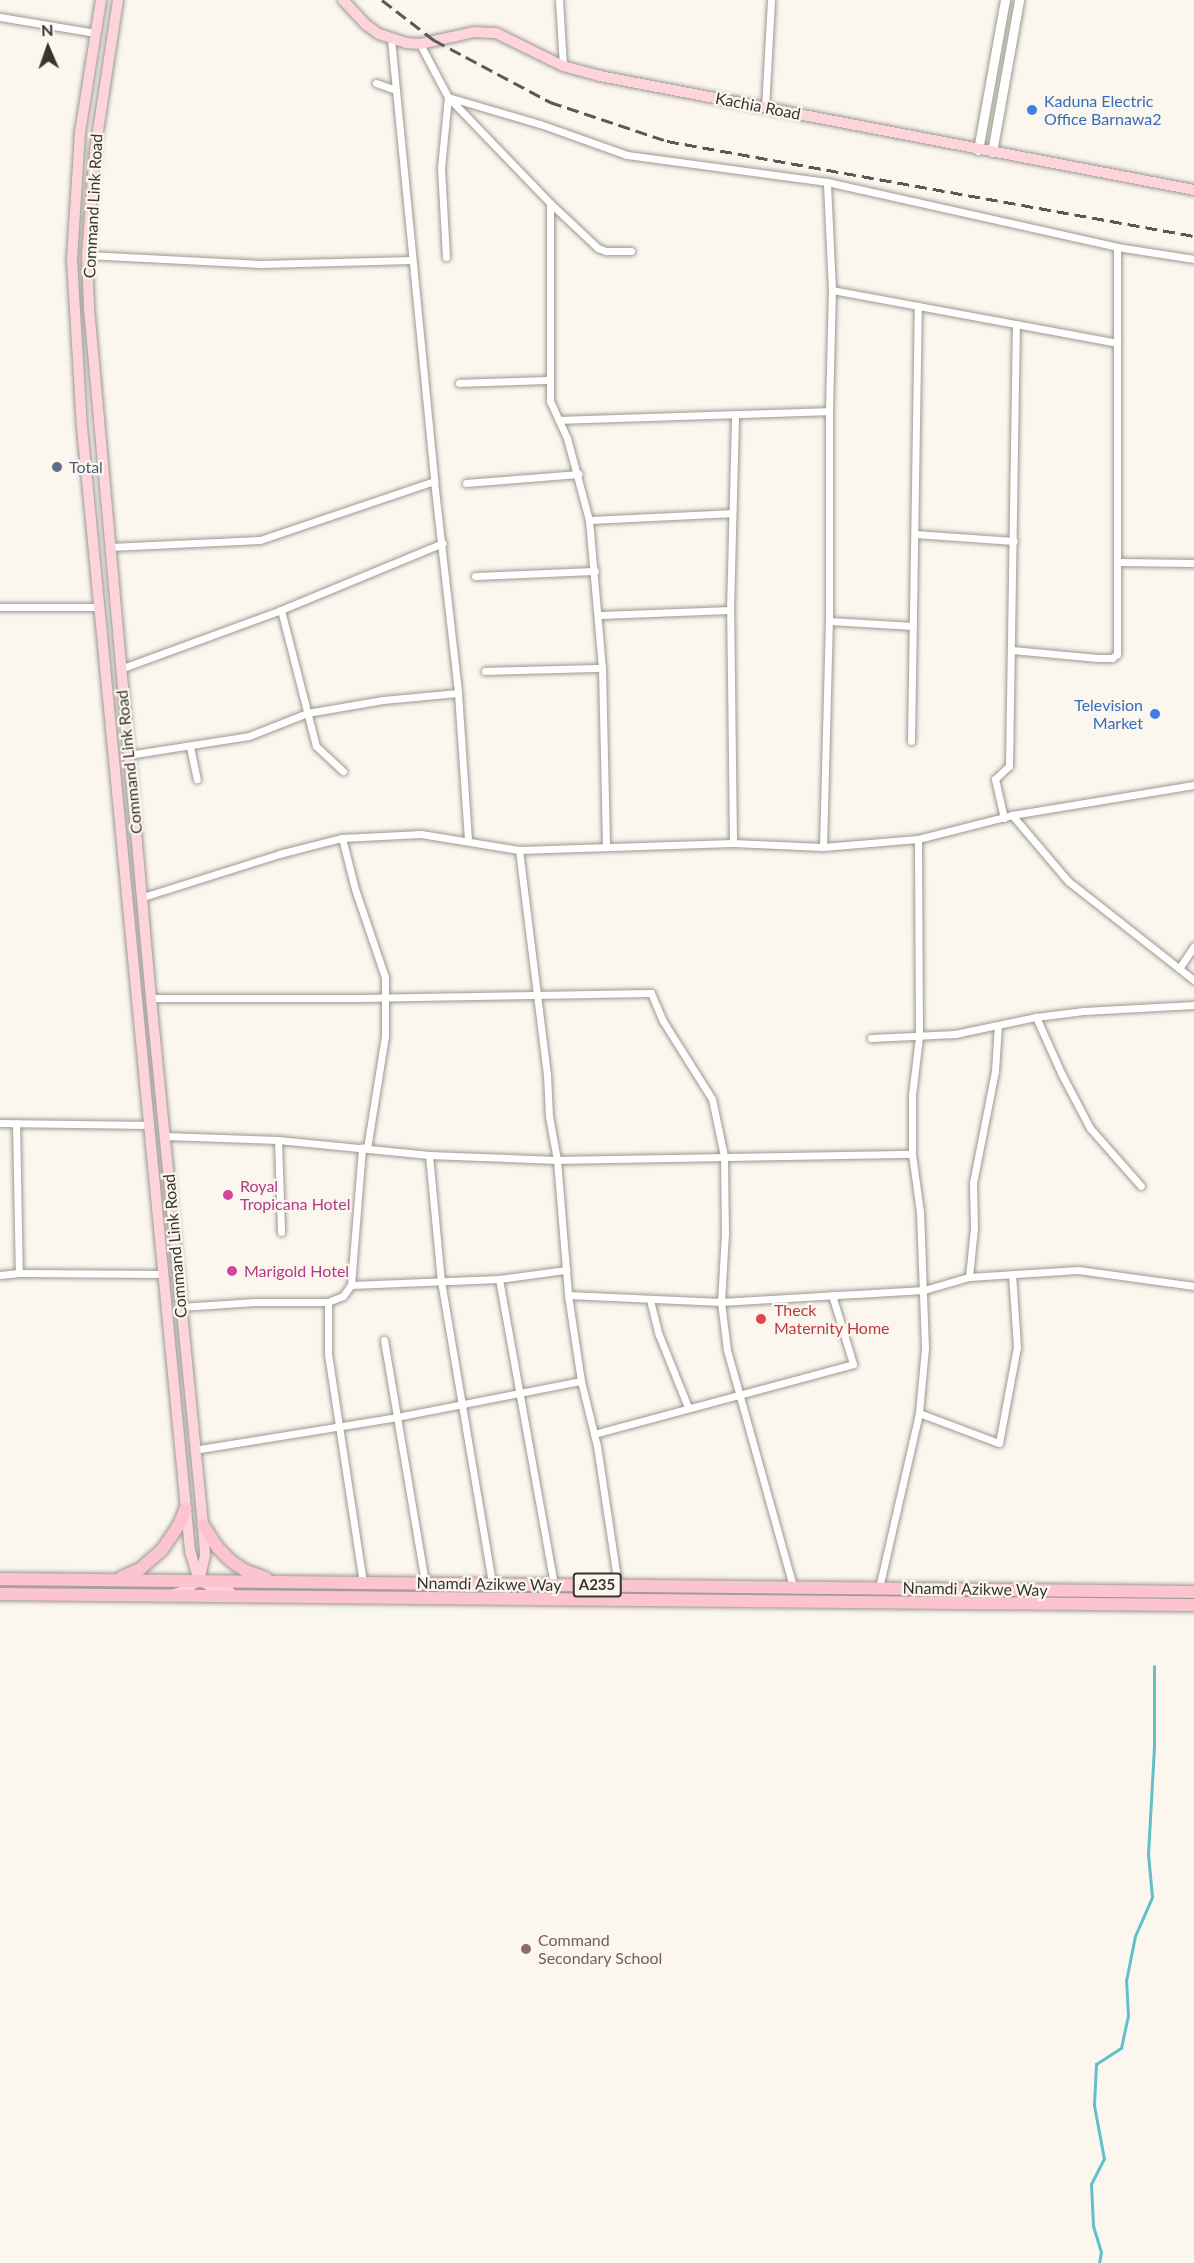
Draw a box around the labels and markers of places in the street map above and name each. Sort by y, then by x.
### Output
place label: Kaduna Electric Office Barnawa2 [1044,91,1162,129]
marker: Kaduna Electric Office Barnawa2 [1025,103,1039,117]
place label: Total [69,457,103,477]
marker: Total [50,460,64,474]
place label: Television Market [1074,695,1143,733]
marker: Television Market [1148,707,1162,721]
place label: Royal Tropicana Hotel [240,1176,350,1214]
marker: Royal Tropicana Hotel [221,1188,235,1202]
place label: Marigold Hotel [244,1261,349,1281]
marker: Marigold Hotel [225,1264,239,1278]
place label: Theck Maternity Home [774,1300,890,1338]
marker: Theck Maternity Home [752,1310,770,1328]
place label: Command Secondary School [538,1930,663,1968]
marker: Command Secondary School [519,1942,533,1956]

